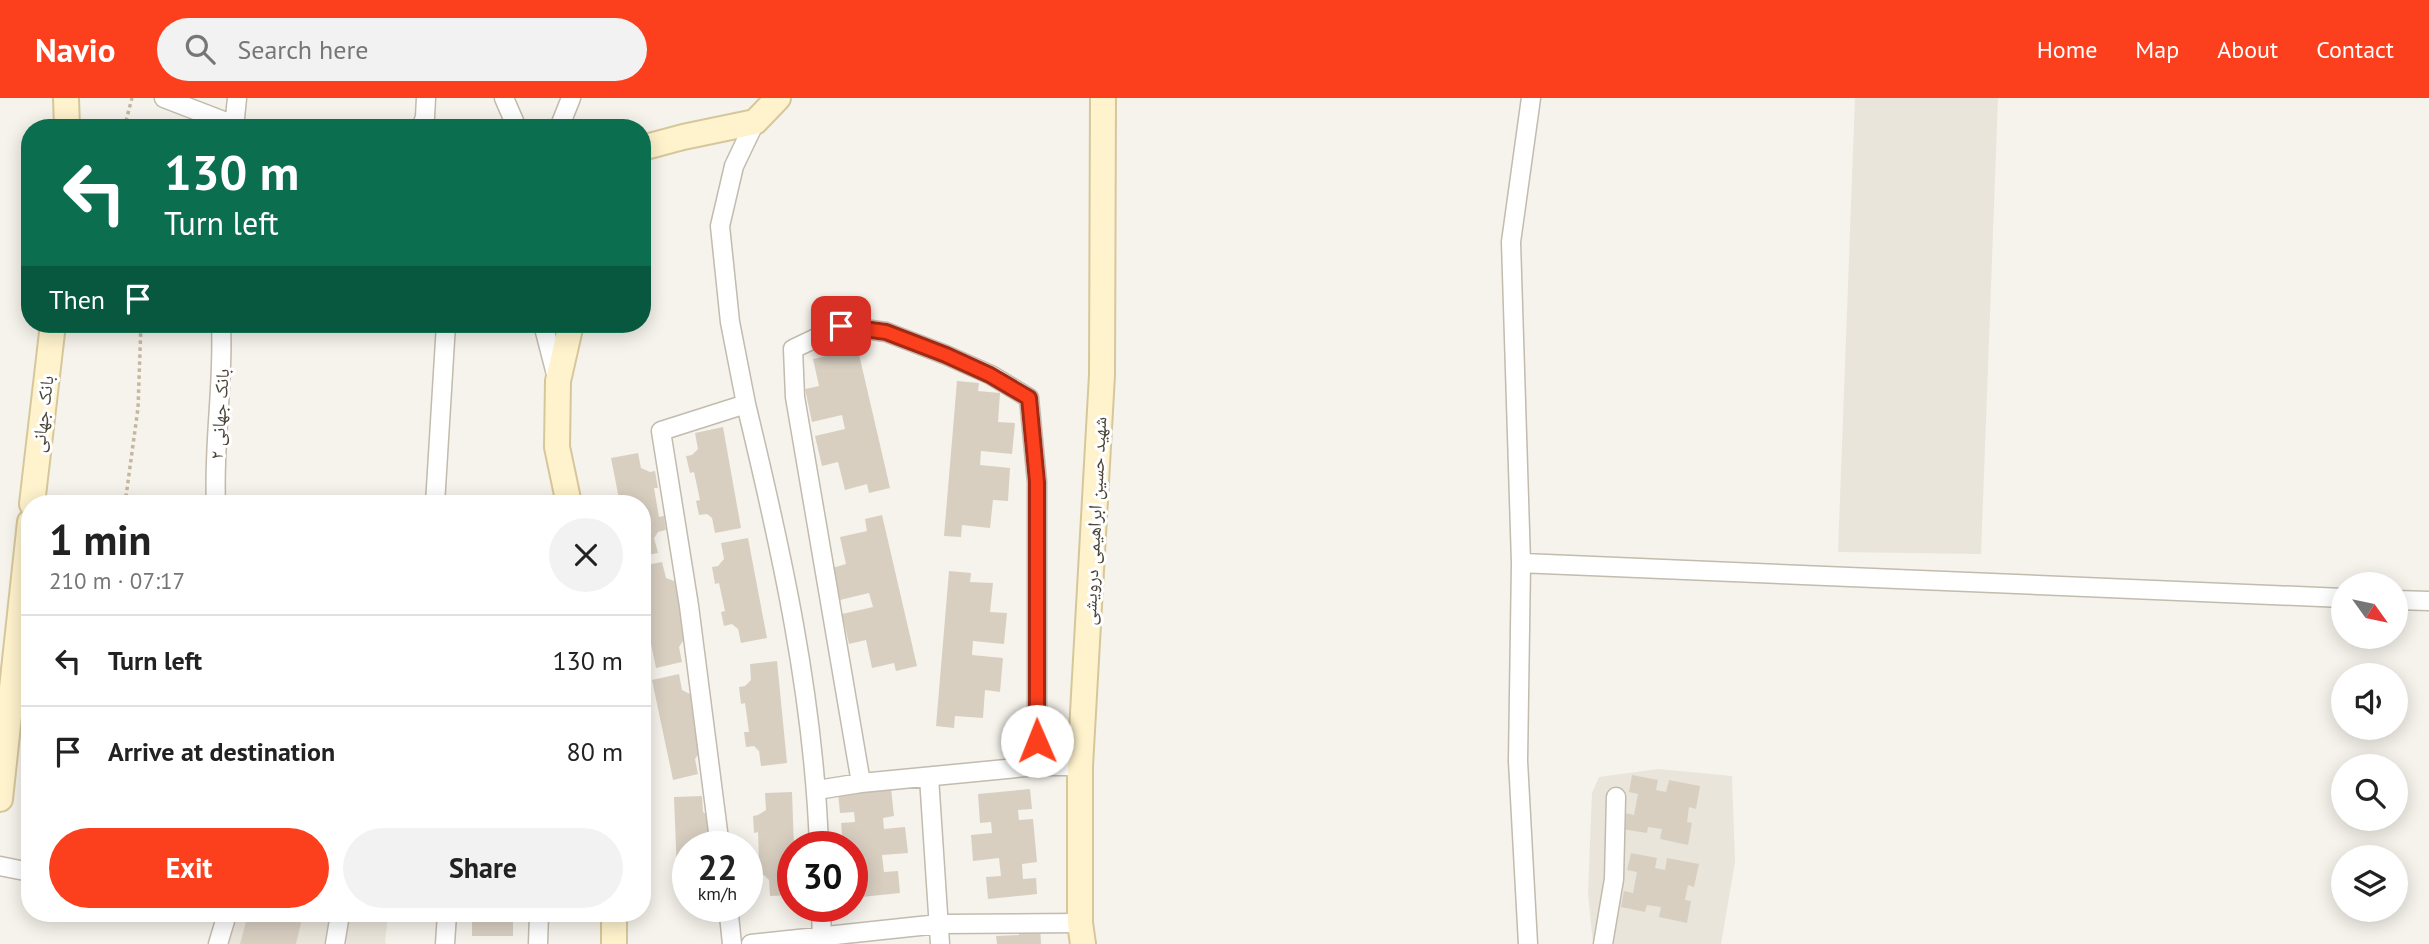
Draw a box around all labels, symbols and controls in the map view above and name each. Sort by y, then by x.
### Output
search box [157,18,647,81]
text: Navio [35,28,115,71]
icon: search [181,30,219,68]
text: Search here [237,33,369,66]
text: Home [2037,34,2097,65]
text: Map [2135,34,2179,65]
text: About [2217,34,2278,65]
text: Contact [2316,34,2394,65]
text: 130 m [164,140,299,204]
icon: left [49,147,140,238]
text: Turn left [164,202,279,244]
icon: arrive [119,280,157,318]
text: Then [49,283,105,316]
pin [811,296,871,356]
icon: arrive [822,307,860,345]
street label: بانک جهانی ۲ [204,368,234,460]
street label: بانک جهانی [25,374,59,454]
street label: شهید حسین ابراهیمی درویشی [1077,416,1111,626]
text: 1 min [49,512,151,567]
button: close [549,518,623,592]
text: 210 m · 07:17 [49,566,185,595]
north arrow [2331,572,2408,649]
map controls [2331,572,2408,922]
icon: left [49,642,87,680]
text: Turn left [108,644,202,677]
text: 130 m [552,644,623,677]
button: sound [2331,663,2408,740]
position arrow [1000,704,1074,778]
icon: arrive [49,733,87,771]
text: Arrive at destination [108,735,335,768]
text: 80 m [567,735,623,768]
button: search [2331,754,2408,831]
button: Exit [49,828,329,908]
button: Share [343,828,623,908]
speed limit sign: 30 [777,831,868,922]
text: 22 [698,844,737,890]
button: layers [2331,845,2408,922]
text: km/h [698,882,737,905]

